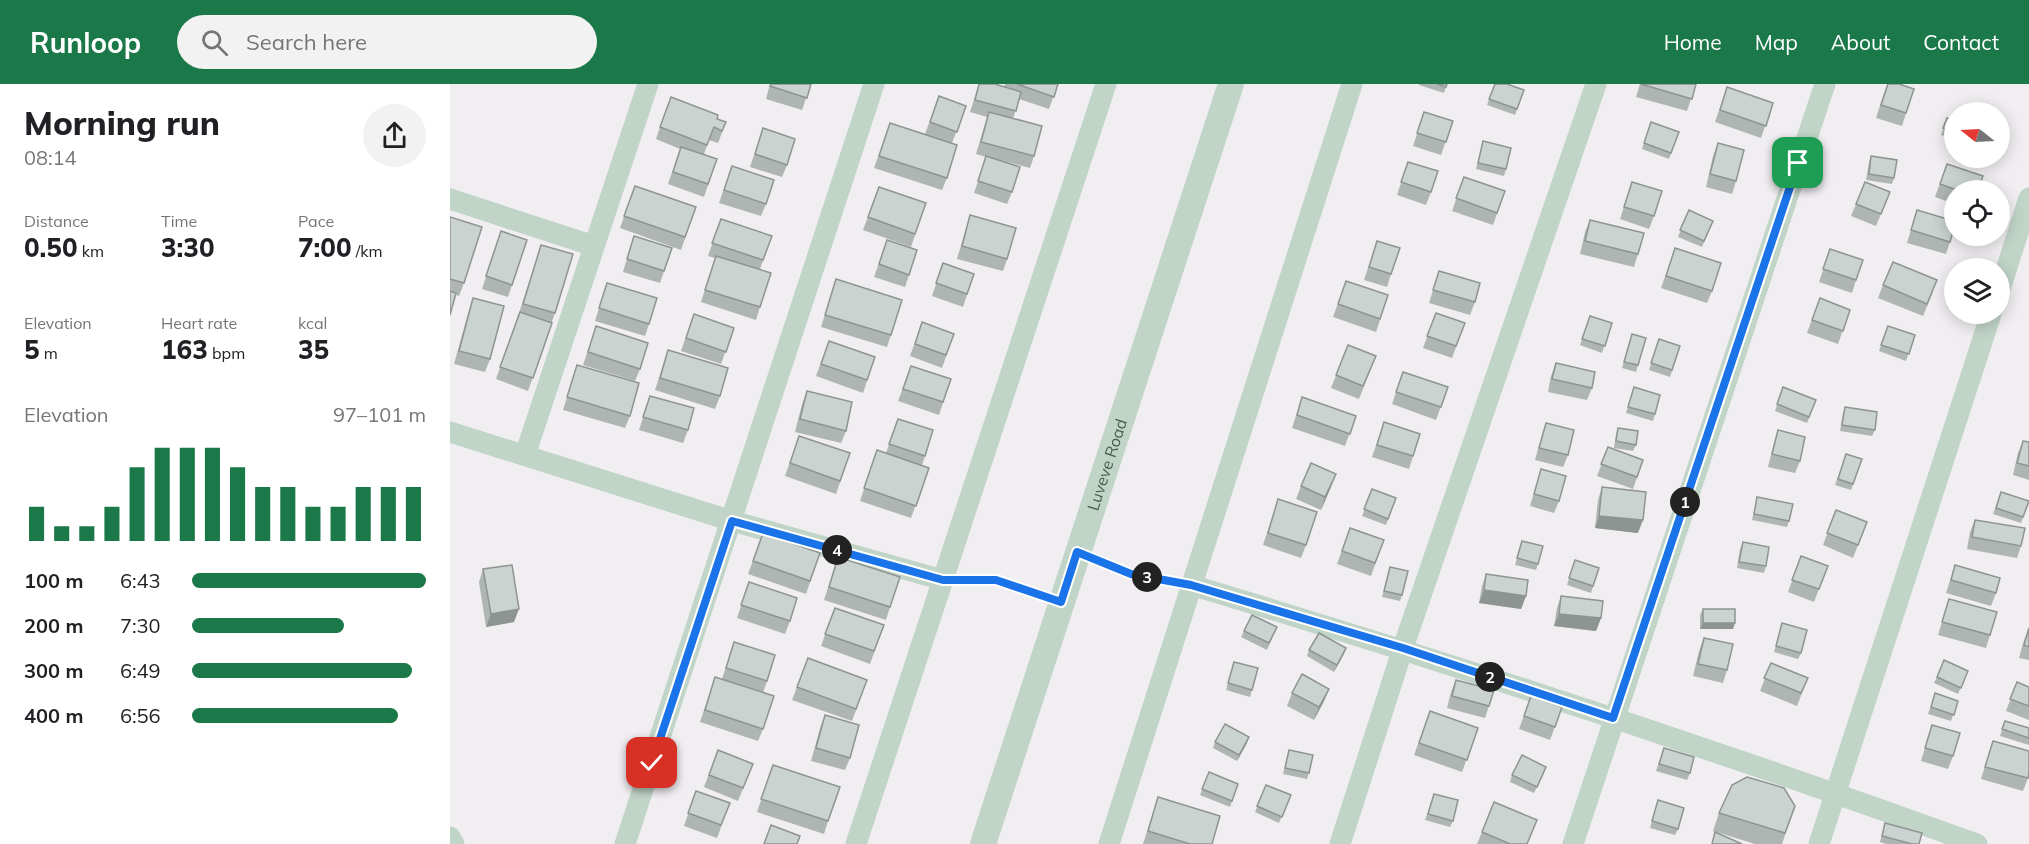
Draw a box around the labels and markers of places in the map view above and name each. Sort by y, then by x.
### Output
pin [1772,137,1823,188]
pin: 1 [1670,487,1700,517]
pin: 4 [822,535,852,565]
pin: 3 [1132,562,1162,592]
pin: 2 [1475,662,1505,692]
pin [626,737,677,788]

